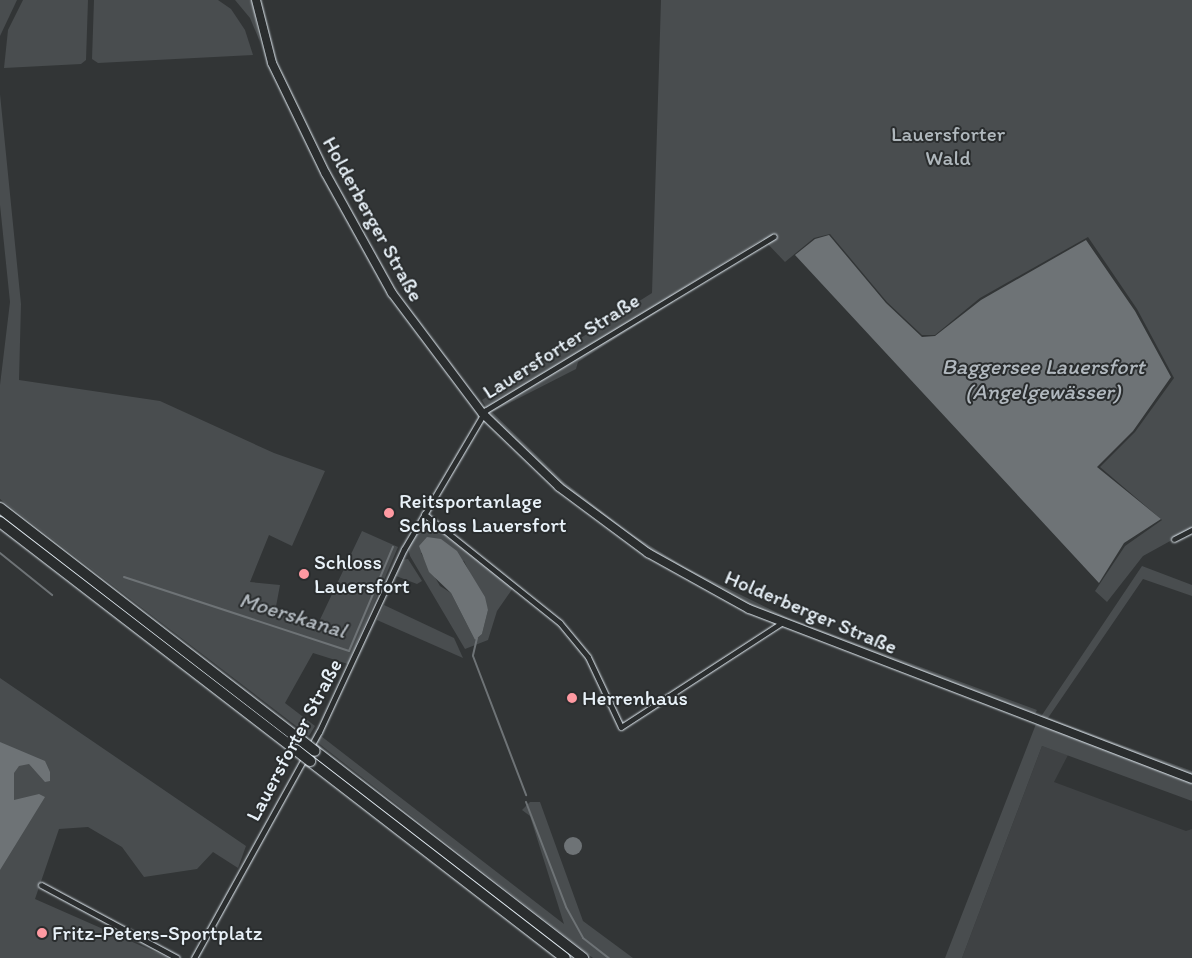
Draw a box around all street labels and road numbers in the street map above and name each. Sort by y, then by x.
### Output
street label: Holderberger Straße [317,132,429,306]
street label: Lauersforter Straße [478,288,644,404]
street label: Holderberger Straße [721,564,901,660]
street label: Lauersforter Straße [241,655,347,825]

